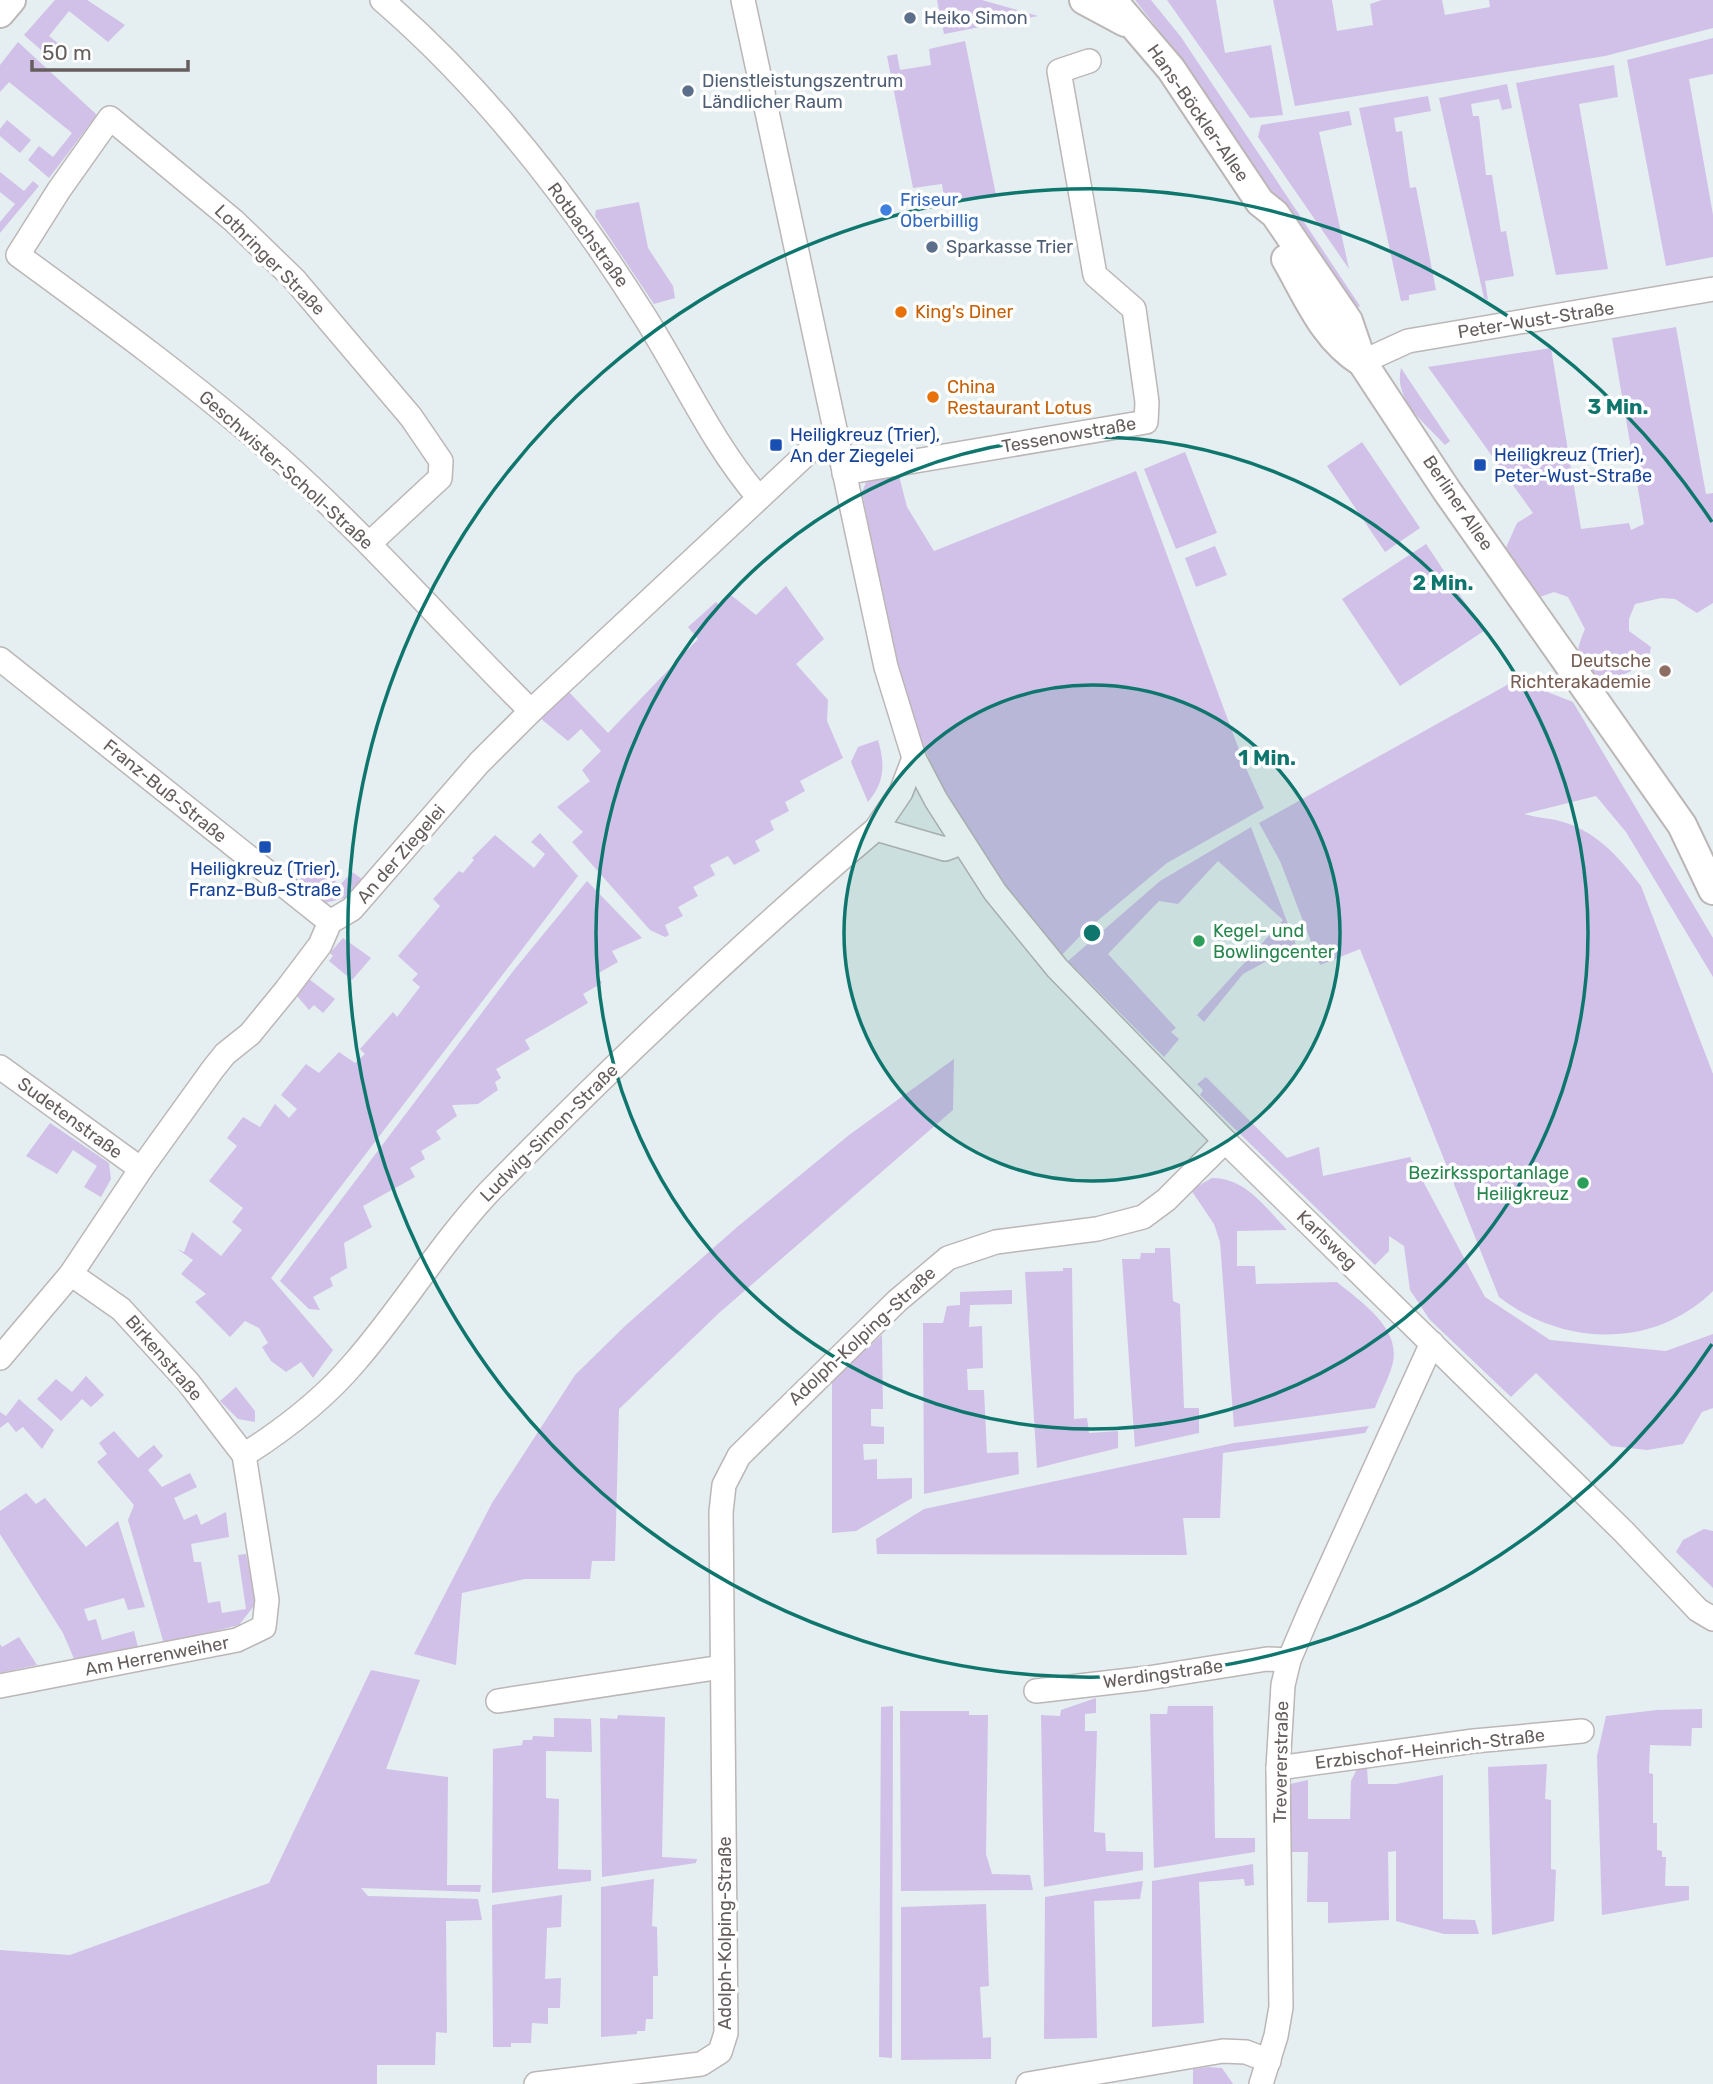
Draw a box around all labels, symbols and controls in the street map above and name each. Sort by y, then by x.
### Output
place label: Heiko Simon [924,7,1028,29]
marker: Heiko Simon [902,10,918,26]
scale bar [32,28,187,72]
text: 50 m [42,40,92,65]
street label: Hans-Böckler-Allee [1142,40,1254,186]
place label: Dienstleistungszentrum Ländlicher Raum [702,70,903,113]
marker: Dienstleistungszentrum Ländlicher Raum [680,83,696,99]
street label: Rotbachstraße [543,178,633,292]
place label: Friseur Oberbillig [900,189,979,232]
street label: Lothringer Straße [210,200,330,320]
marker: Friseur Oberbillig [878,202,894,218]
place label: Sparkasse Trier [946,236,1073,258]
marker: Sparkasse Trier [924,239,940,255]
street label: Peter-Wust-Straße [1456,297,1616,343]
place label: King's Diner [915,301,1014,323]
marker: King's Diner [893,304,909,320]
place label: China Restaurant Lotus [947,376,1092,419]
street label: Geschwister-Scholl-Straße [194,386,378,554]
marker: China Restaurant Lotus [925,389,941,405]
text: 3 Min. [1587,394,1649,419]
street label: Tessenowstraße [1000,412,1138,458]
place label: Heiligkreuz (Trier), An der Ziegelei [790,424,940,467]
marker: Heiligkreuz (Trier), An der Ziegelei [768,437,784,453]
place label: Heiligkreuz (Trier), Peter-Wust-Straße [1494,444,1652,487]
street label: Berliner Allee [1418,451,1498,555]
marker: Heiligkreuz (Trier), Peter-Wust-Straße [1472,457,1488,473]
text: 2 Min. [1413,570,1473,595]
place label: Deutsche Richterakademie [1510,650,1651,693]
marker: Deutsche Richterakademie [1657,663,1673,679]
street label: Franz-Buß-Straße [99,734,231,848]
text: 1 Min. [1238,745,1296,770]
street label: An der Ziegelei [352,800,450,908]
marker: Heiligkreuz (Trier), Franz-Buß-Straße [257,839,273,855]
place label: Heiligkreuz (Trier), Franz-Buß-Straße [189,858,341,901]
place label: Kegel- und Bowlingcenter [1213,920,1335,963]
centre of rings [1080,921,1104,945]
marker: Kegel- und Bowlingcenter [1191,933,1207,949]
street label: Ludwig-Simon-Straße [475,1059,623,1207]
street label: Sudetenstraße [13,1073,127,1163]
place label: Bezirkssportanlage Heiligkreuz [1408,1162,1569,1205]
marker: Bezirkssportanlage Heiligkreuz [1575,1175,1591,1191]
street label: Karlsweg [1292,1206,1362,1274]
street label: Adolph-Kolping-Straße [784,1262,940,1410]
street label: Birkenstraße [121,1311,207,1405]
street label: Am Herrenweiher [83,1631,231,1681]
street label: Werdingstraße [1102,1655,1224,1693]
street label: Trevererstraße [1269,1701,1293,1823]
street label: Erzbischof-Heinrich-Straße [1314,1724,1546,1774]
street label: Adolph-Kolping-Straße [714,1836,736,2030]

